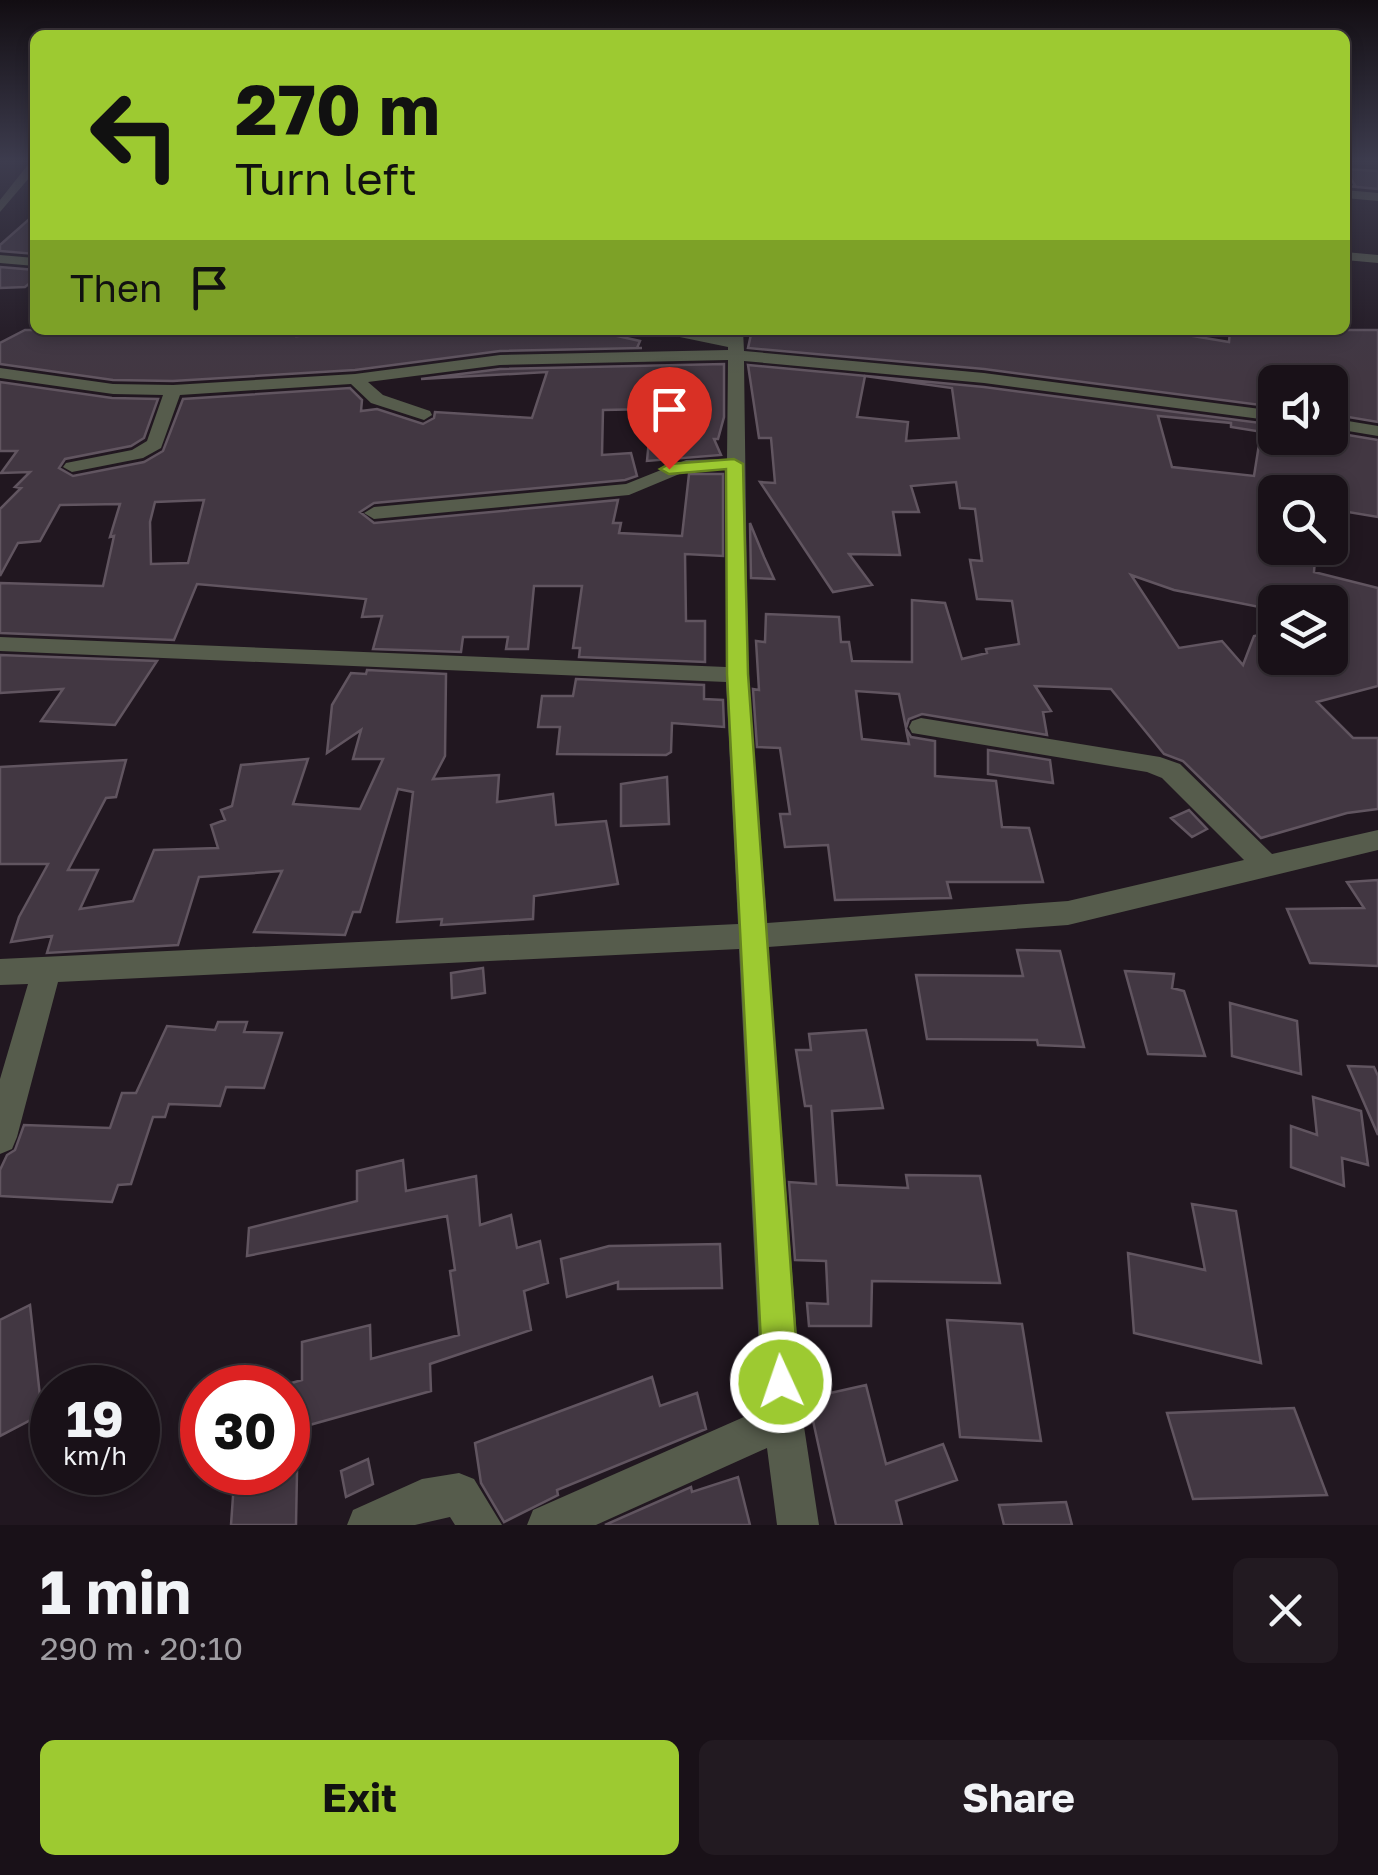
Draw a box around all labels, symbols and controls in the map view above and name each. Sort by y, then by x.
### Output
text: 270 m [235,66,440,150]
icon: left [70,70,200,200]
text: Turn left [235,151,417,205]
icon: arrive [182,260,237,315]
text: Then [70,265,162,310]
map controls [1258,365,1348,675]
button: sound [1258,365,1348,455]
pin [627,367,712,470]
icon: arrive [642,382,697,437]
button: search [1258,475,1348,565]
button: layers [1258,585,1348,675]
position arrow [729,1330,833,1434]
speed limit sign: 30 [180,1365,310,1495]
text: 19 [66,1388,124,1448]
text: km/h [63,1440,127,1471]
text: 1 min [40,1555,191,1627]
button: close [1233,1558,1338,1663]
text: 290 m · 20:10 [40,1629,243,1667]
button: Exit [40,1740,679,1855]
button: Share [699,1740,1338,1855]

